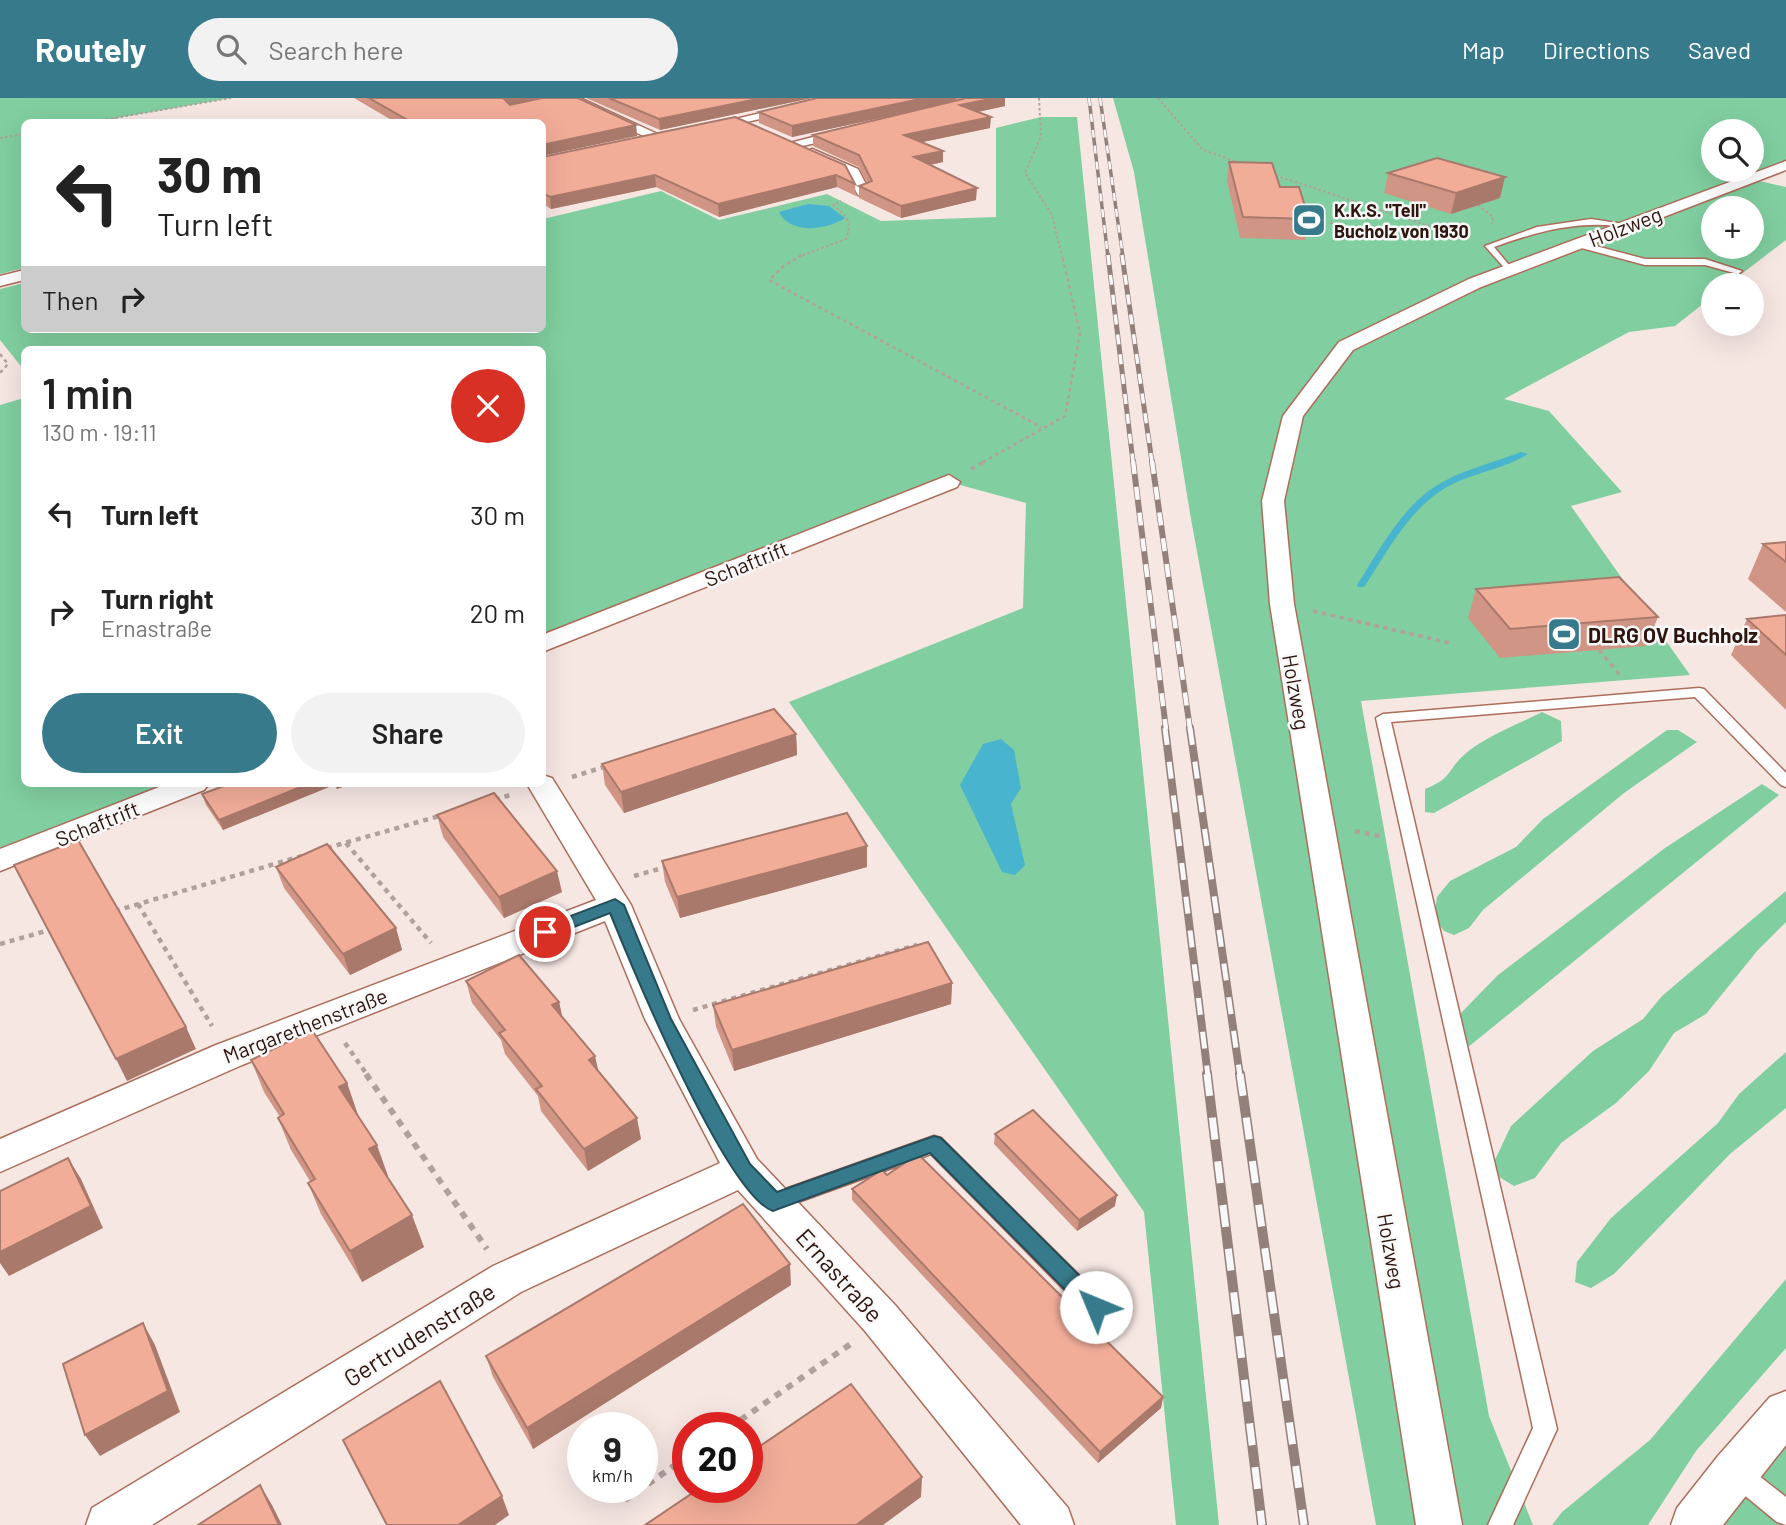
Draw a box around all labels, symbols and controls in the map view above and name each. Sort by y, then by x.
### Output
search box [188,18,678,81]
text: Routely [35,29,146,69]
icon: search [212,30,250,68]
text: Search here [268,34,404,65]
text: Map [1462,35,1505,64]
text: Directions [1543,35,1650,64]
text: Saved [1688,35,1751,64]
map controls [1701,119,1764,336]
button: search [1701,119,1764,182]
text: 30 m [157,144,262,203]
icon: left [42,147,133,238]
button: + [1701,196,1764,259]
place label: K.K.S. "Tell" Bucholz von 1930 [1334,199,1469,242]
sports icon: K.K.S. "Tell" Bucholz von 1930 [1290,201,1328,239]
street label: Holzweg [1585,201,1665,251]
text: Turn left [157,204,274,242]
button: − [1701,273,1764,336]
icon: right [113,280,151,318]
text: Then [42,284,99,315]
text: 1 min [42,367,134,417]
button: close [451,369,525,443]
text: 130 m · 19:11 [42,418,157,446]
icon: left [42,495,80,533]
text: Turn left [101,499,199,530]
text: 30 m [470,499,525,530]
street label: Schaftrift [700,535,792,591]
text: Turn right [101,583,214,614]
icon: right [42,593,80,631]
text: 20 m [470,597,525,628]
text: Ernastraße [101,614,212,642]
sports icon: DLRG OV Buchholz [1545,615,1583,653]
place label: DLRG OV Buchholz [1588,622,1758,647]
street label: Holzweg [1278,652,1316,732]
button: Exit [42,693,277,773]
button: Share [291,693,525,773]
street label: Schaftrift [51,795,143,851]
pin [515,902,575,962]
icon: arrive [526,913,564,951]
street label: Margarethenstraße [219,982,391,1068]
street label: Holzweg [1373,1211,1411,1291]
street label: Ernastraße [790,1222,890,1328]
position arrow [1059,1270,1133,1344]
street label: Gertrudenstraße [338,1276,500,1392]
speed limit sign: 20 [672,1412,763,1503]
text: 9 [603,1427,622,1469]
text: km/h [592,1464,633,1486]

